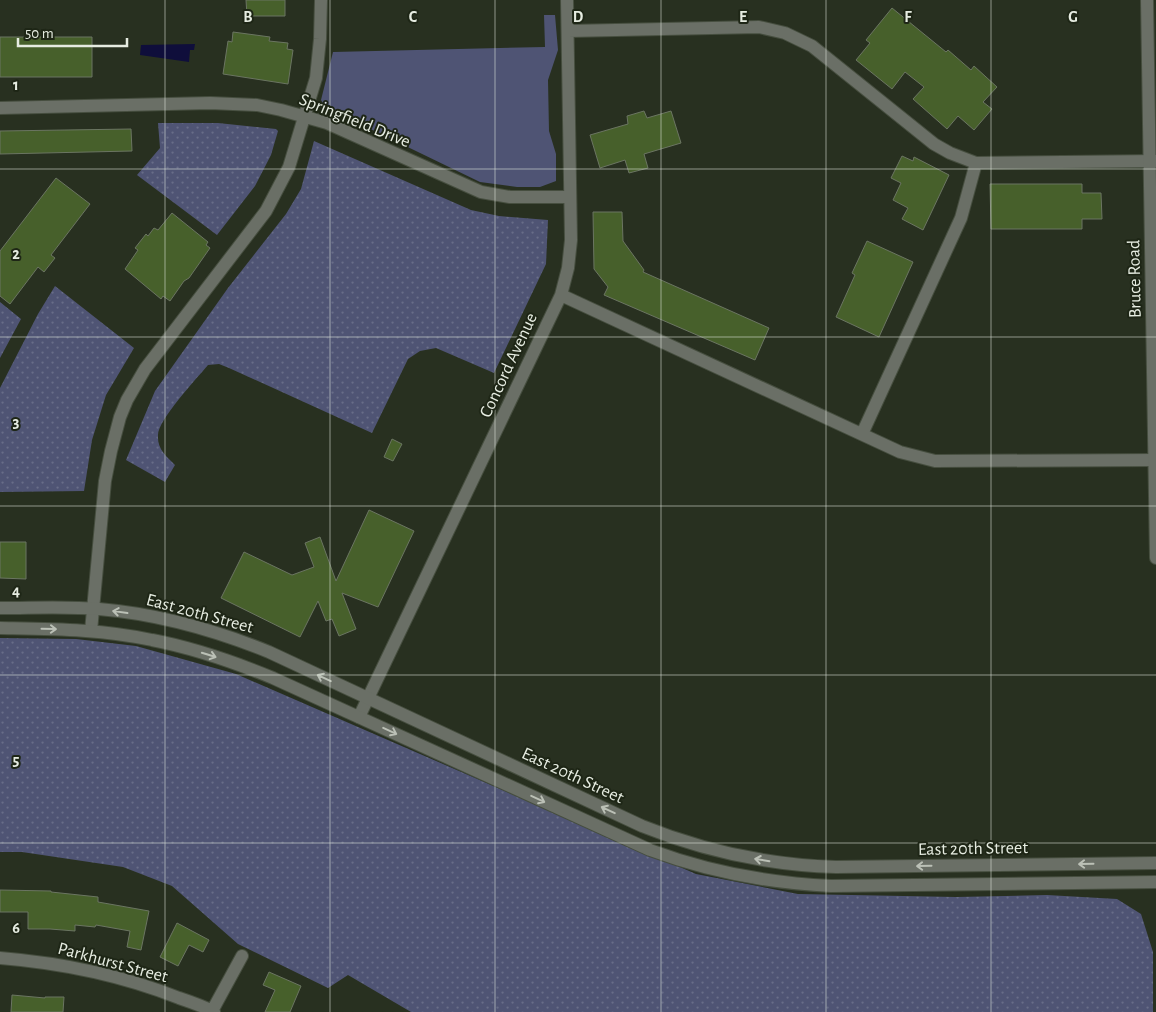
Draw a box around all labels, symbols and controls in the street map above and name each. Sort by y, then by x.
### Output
text: B [243,9,253,25]
text: C [409,9,418,25]
text: D [573,9,584,25]
text: E [739,9,747,25]
text: F [904,9,912,25]
text: G [1068,9,1078,25]
scale bar [18,15,126,47]
text: 50 m [25,26,54,41]
text: 1 [13,77,19,93]
street label: Springfield Drive [296,90,413,151]
street label: Bruce Road [1125,240,1145,318]
text: 2 [12,246,20,262]
street label: Concord Avenue [477,310,541,420]
text: 3 [13,414,20,430]
text: 4 [12,583,20,599]
street label: East 20th Street [144,591,256,637]
one-way arrow [113,607,129,617]
one-way arrow [40,624,56,634]
one-way arrow [200,650,216,660]
one-way arrow [317,672,332,682]
one-way arrow [382,727,397,737]
street label: East 20th Street [519,744,627,807]
text: 5 [13,752,20,768]
one-way arrow [530,795,545,805]
one-way arrow [601,805,616,814]
street label: East 20th Street [918,839,1028,859]
one-way arrow [754,854,770,864]
one-way arrow [1079,859,1095,869]
one-way arrow [916,861,932,871]
text: 6 [12,920,20,936]
street label: Parkhurst Street [56,940,170,986]

